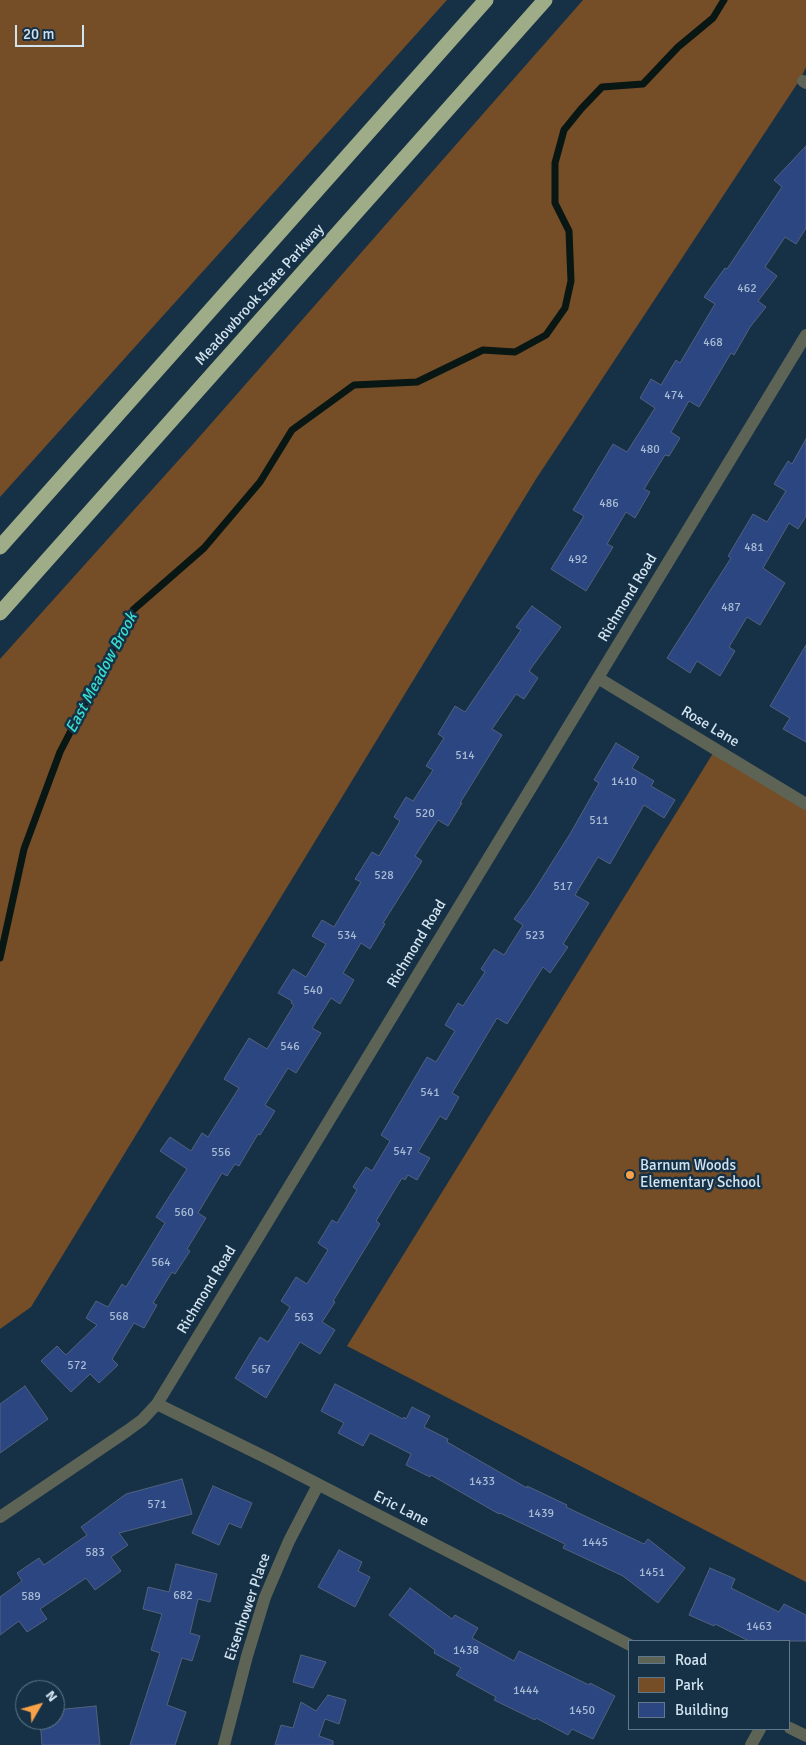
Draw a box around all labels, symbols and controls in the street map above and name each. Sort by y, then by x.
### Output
scale bar [18,15,86,47]
text: 20 m [23,25,54,43]
street label: Meadowbrook State Parkway [192,221,328,369]
house number: 462 [737,282,757,296]
house number: 468 [703,336,723,350]
house number: 474 [664,389,684,403]
house number: 480 [640,443,660,457]
house number: 486 [599,497,619,511]
house number: 481 [744,541,764,555]
street label: Richmond Road [595,551,661,645]
house number: 492 [568,553,588,567]
house number: 487 [721,601,741,615]
water label: East Meadow Brook [62,610,142,736]
street label: Rose Lane [678,703,742,751]
house number: 514 [455,749,475,763]
house number: 1410 [611,775,637,789]
house number: 520 [415,807,435,821]
house number: 511 [589,814,609,828]
house number: 528 [374,869,394,883]
house number: 517 [553,880,573,894]
street label: Richmond Road [384,897,450,991]
house number: 534 [337,929,357,943]
house number: 523 [525,929,545,943]
house number: 540 [303,984,323,998]
house number: 546 [280,1040,300,1054]
house number: 541 [420,1086,440,1100]
house number: 547 [393,1145,413,1159]
house number: 556 [211,1146,231,1160]
place label: Barnum Woods Elementary School [640,1157,761,1192]
marker: Barnum Woods Elementary School [624,1169,636,1181]
house number: 560 [174,1206,194,1220]
street label: Richmond Road [174,1243,240,1337]
house number: 564 [151,1256,171,1270]
house number: 568 [109,1310,129,1324]
house number: 563 [294,1311,314,1325]
house number: 572 [67,1359,87,1373]
house number: 567 [251,1363,271,1377]
house number: 1433 [469,1475,495,1489]
street label: Eric Lane [370,1487,432,1531]
house number: 571 [147,1498,167,1512]
house number: 1439 [528,1507,554,1521]
house number: 1445 [582,1536,608,1550]
house number: 583 [85,1546,105,1560]
street label: Eisenhower Place [221,1551,275,1663]
house number: 1451 [639,1566,665,1580]
house number: 682 [173,1589,193,1603]
house number: 589 [21,1590,41,1604]
house number: 1463 [746,1620,772,1634]
legend [628,1640,791,1730]
house number: 1438 [453,1644,479,1658]
text: Road [675,1651,707,1669]
text: Park [675,1676,704,1694]
north arrow [15,1680,65,1730]
house number: 1444 [513,1684,539,1698]
text: N [42,1687,61,1705]
text: Building [675,1701,729,1719]
house number: 1450 [569,1704,595,1718]

